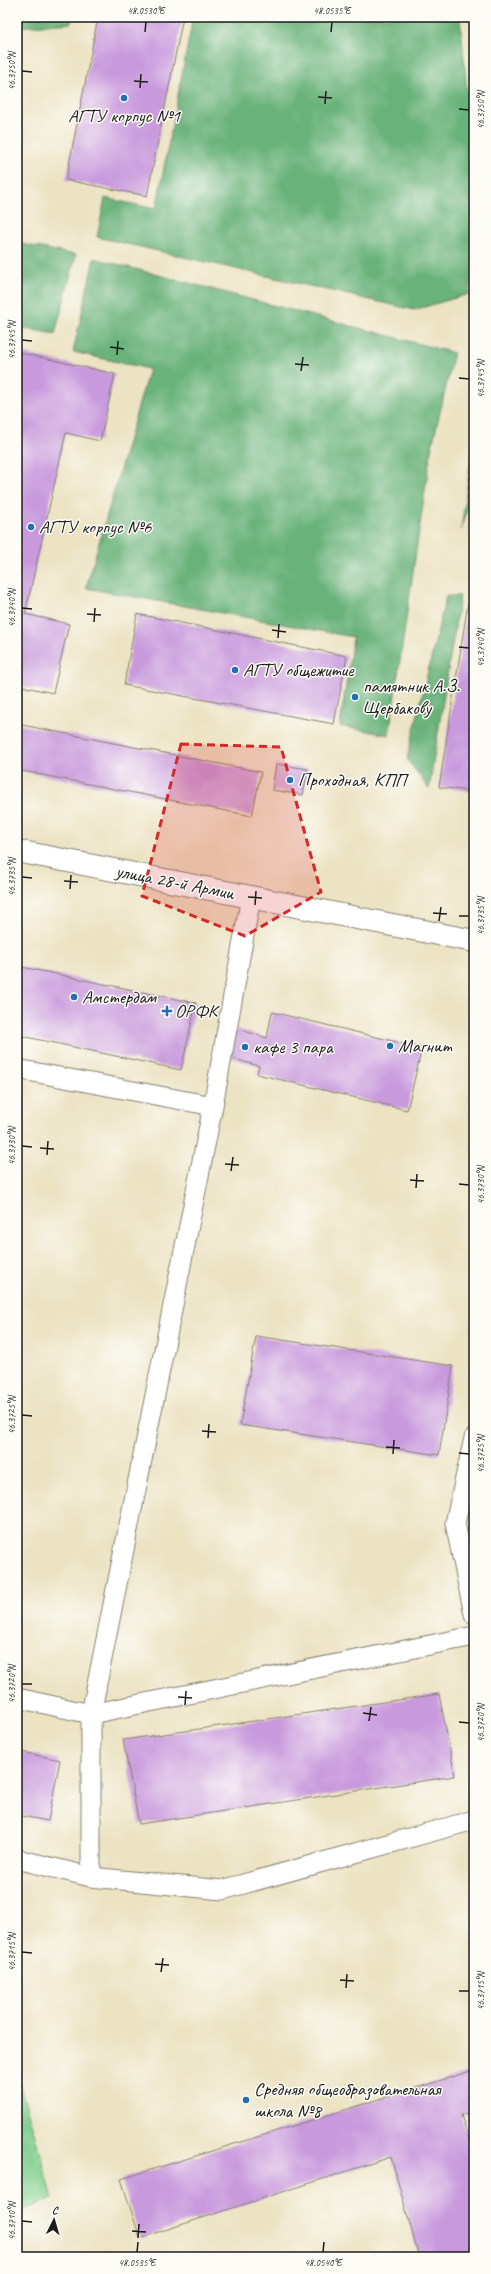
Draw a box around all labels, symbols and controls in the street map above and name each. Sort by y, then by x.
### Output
text: 48.0530°E [127,4,166,17]
text: 48.0535°E [313,4,352,17]
text: 46.3750°N [5,50,18,90]
text: 46.3750°N [474,89,487,129]
marker: АГТУ корпус №1 [119,93,129,103]
place label: АГТУ корпус №1 [68,104,182,128]
text: 46.3745°N [5,319,18,359]
text: 46.3745°N [474,358,487,398]
place label: АГТУ корпус №6 [39,515,153,539]
marker: АГТУ корпус №6 [26,522,36,532]
text: 46.3740°N [5,587,18,627]
text: 46.3740°N [474,627,487,667]
place label: АГТУ общежитие [243,658,355,682]
marker: АГТУ общежитие [230,665,240,675]
place label: памятник А.З. Щербакову [363,674,460,720]
marker: памятник А.З. Щербакову [350,692,360,702]
place label: Проходная, КПП [298,768,410,792]
marker: Проходная, КПП [285,775,295,785]
text: 46.3735°N [5,856,18,896]
street label: улица 28-й Армии [113,859,238,906]
text: 46.3735°N [474,895,487,935]
place label: Амстердам [82,985,157,1009]
marker: Амстердам [69,992,79,1002]
place label: ОРФК [175,999,221,1023]
marker: ОРФК [162,1006,172,1016]
place label: Магнит [398,1034,453,1058]
place label: кафе 3 пара [253,1035,334,1059]
marker: Магнит [385,1041,395,1051]
marker: кафе 3 пара [240,1042,250,1052]
text: 46.3730°N [5,1125,18,1165]
text: 46.3730°N [474,1164,487,1204]
text: 46.3725°N [5,1394,18,1434]
text: 46.3725°N [474,1433,487,1473]
text: 46.3720°N [5,1663,18,1703]
text: 46.3720°N [474,1702,487,1742]
text: 46.3715°N [5,1931,18,1971]
text: 46.3715°N [474,1970,487,2010]
place label: Средняя общеобразовательная школа №8 [254,2077,442,2123]
marker: Средняя общеобразовательная школа №8 [241,2095,251,2105]
text: 46.3710°N [5,2200,18,2240]
north arrow [34,2200,74,2240]
text: С [52,2203,60,2217]
text: 48.0535°E [118,2256,157,2269]
text: 48.0540°E [304,2256,343,2269]

